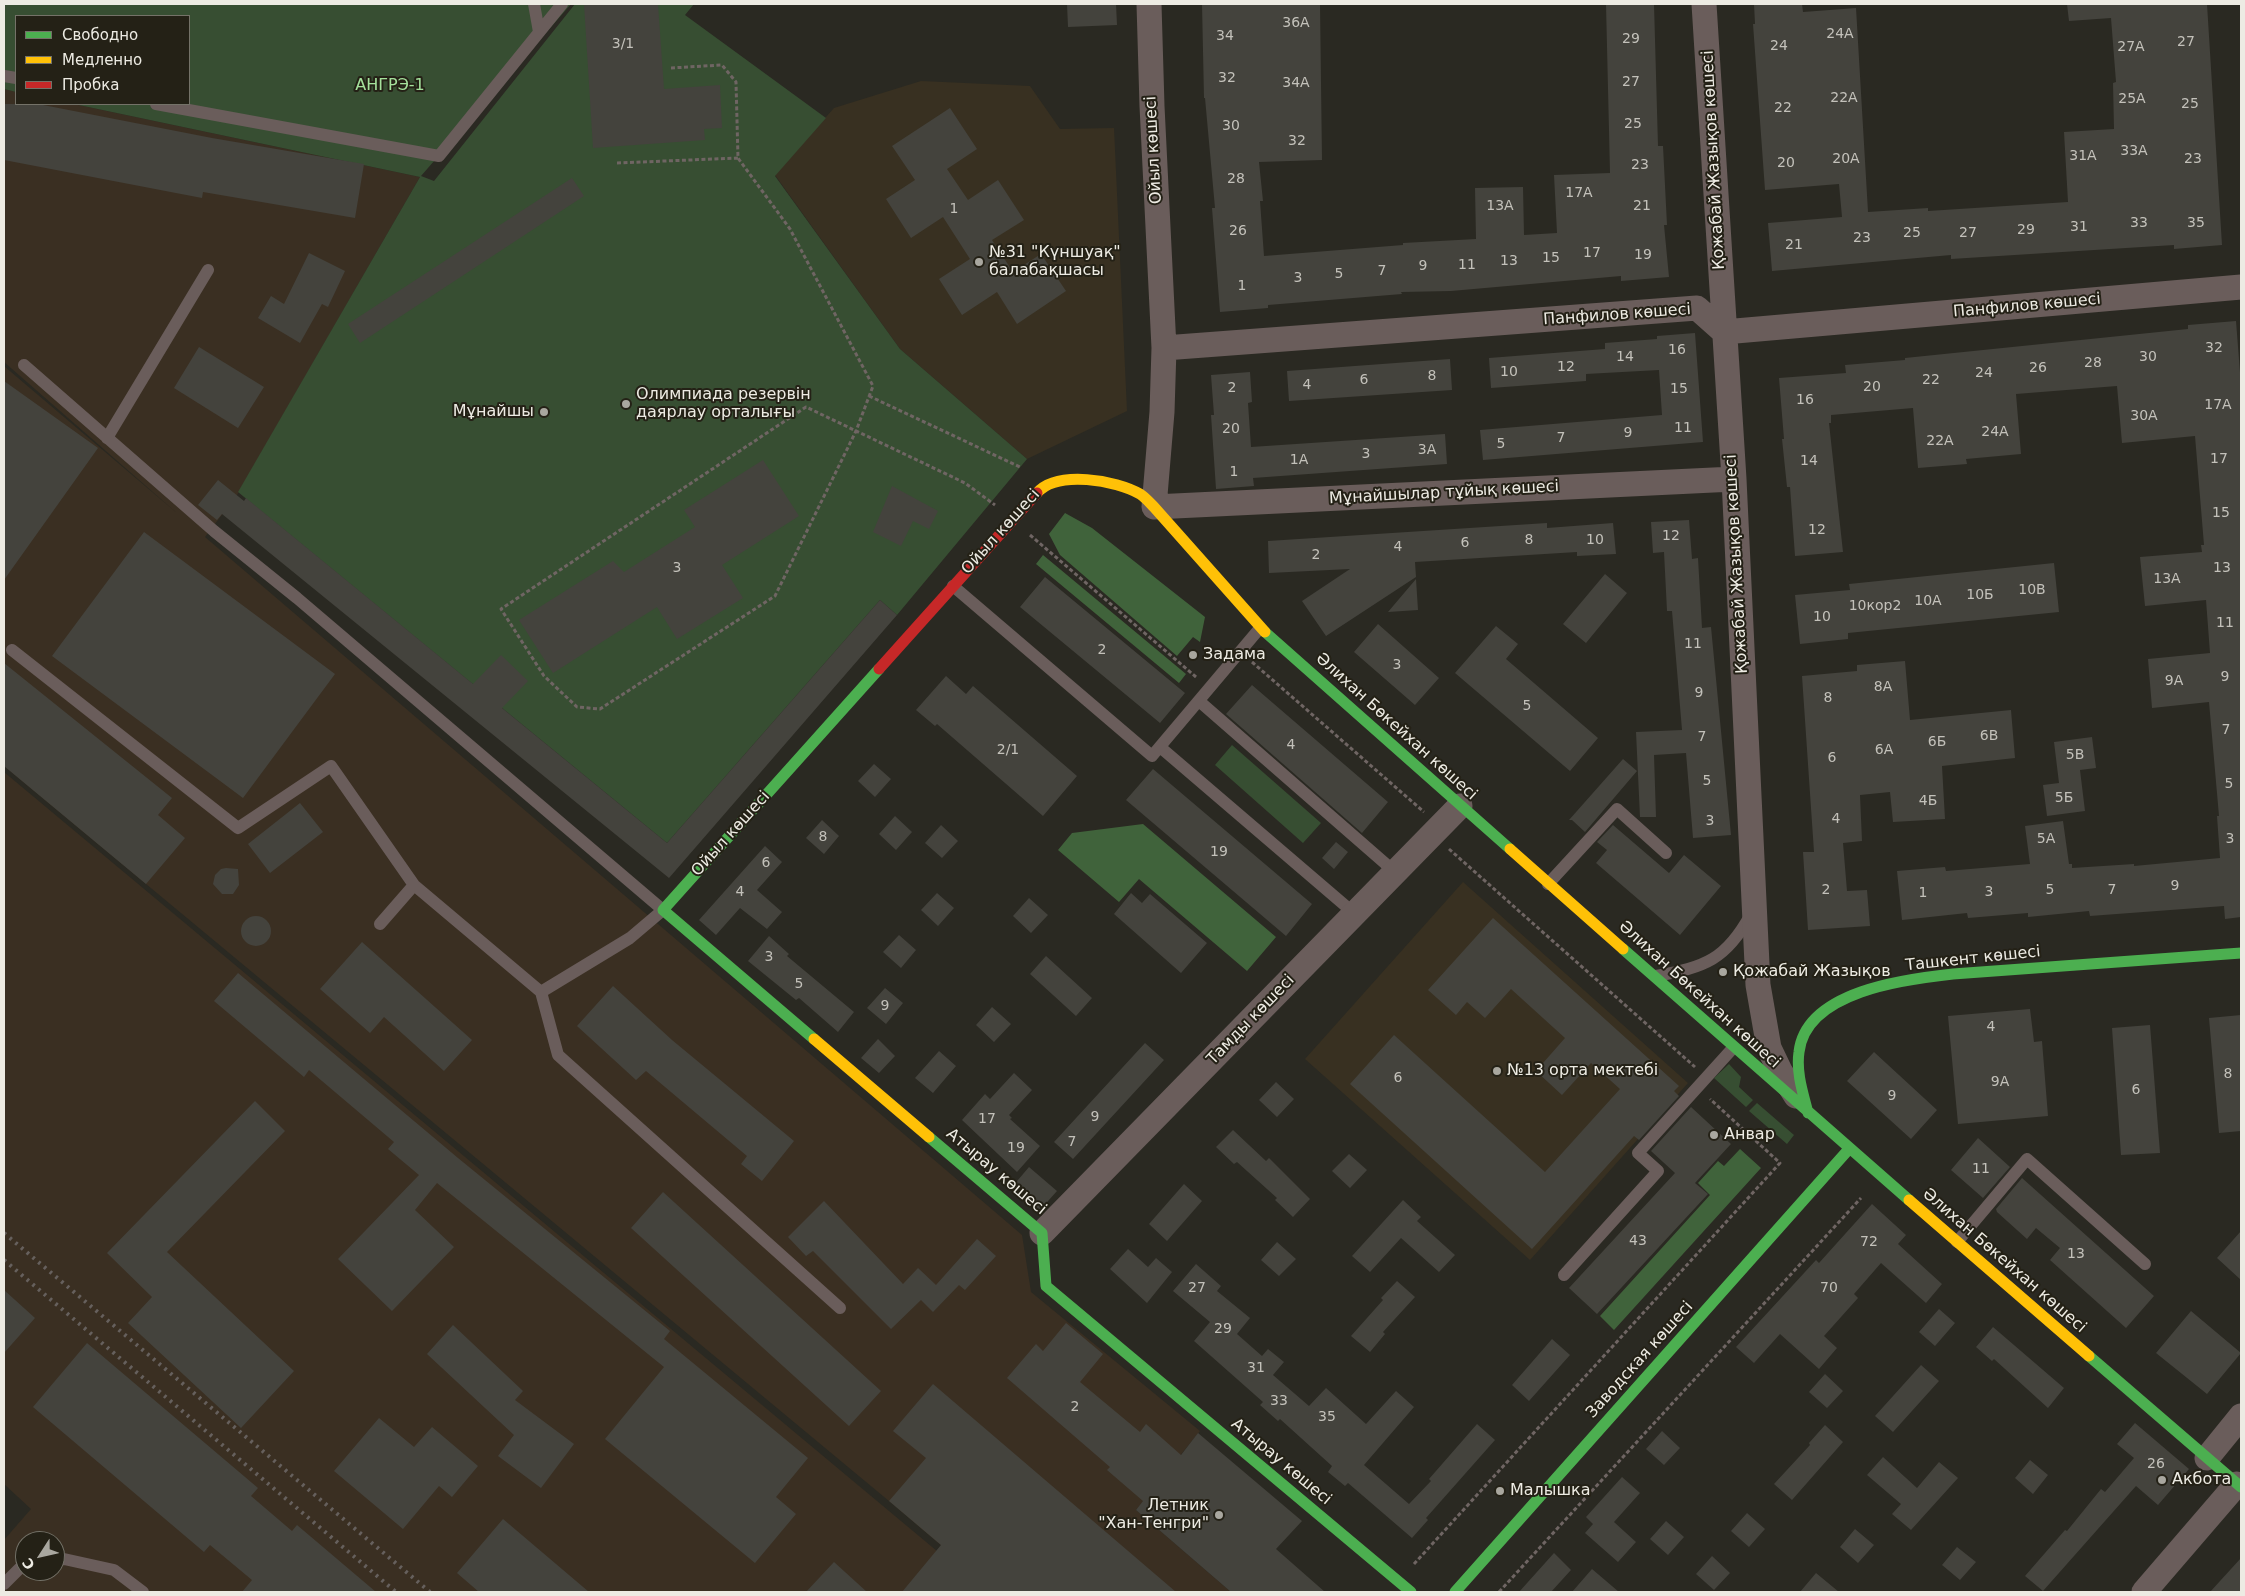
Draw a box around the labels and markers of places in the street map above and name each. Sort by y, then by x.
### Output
place label: №31 "Күншуақ" балабақшасы [989,243,1121,281]
marker: №31 "Күншуақ" балабақшасы [973,256,985,268]
place label: Олимпиада резервін даярлау орталығы [636,385,811,423]
marker: Олимпиада резервін даярлау орталығы [620,398,632,410]
place label: Мұнайшы [453,402,534,422]
marker: Мұнайшы [538,406,550,418]
place label: Задама [1203,645,1266,665]
marker: Задама [1187,649,1199,661]
place label: Қожабай Жазықов [1733,962,1891,982]
marker: Қожабай Жазықов [1717,966,1729,978]
place label: №13 орта мектебі [1507,1061,1658,1081]
marker: №13 орта мектебі [1491,1065,1503,1077]
place label: Анвар [1724,1125,1775,1145]
marker: Анвар [1708,1129,1720,1141]
place label: Акбота [2172,1470,2231,1490]
marker: Акбота [2156,1474,2168,1486]
place label: Малышка [1510,1481,1591,1501]
marker: Малышка [1494,1485,1506,1497]
place label: Летник "Хан-Тенгри" [1098,1496,1209,1534]
marker: Летник "Хан-Тенгри" [1213,1509,1225,1521]

